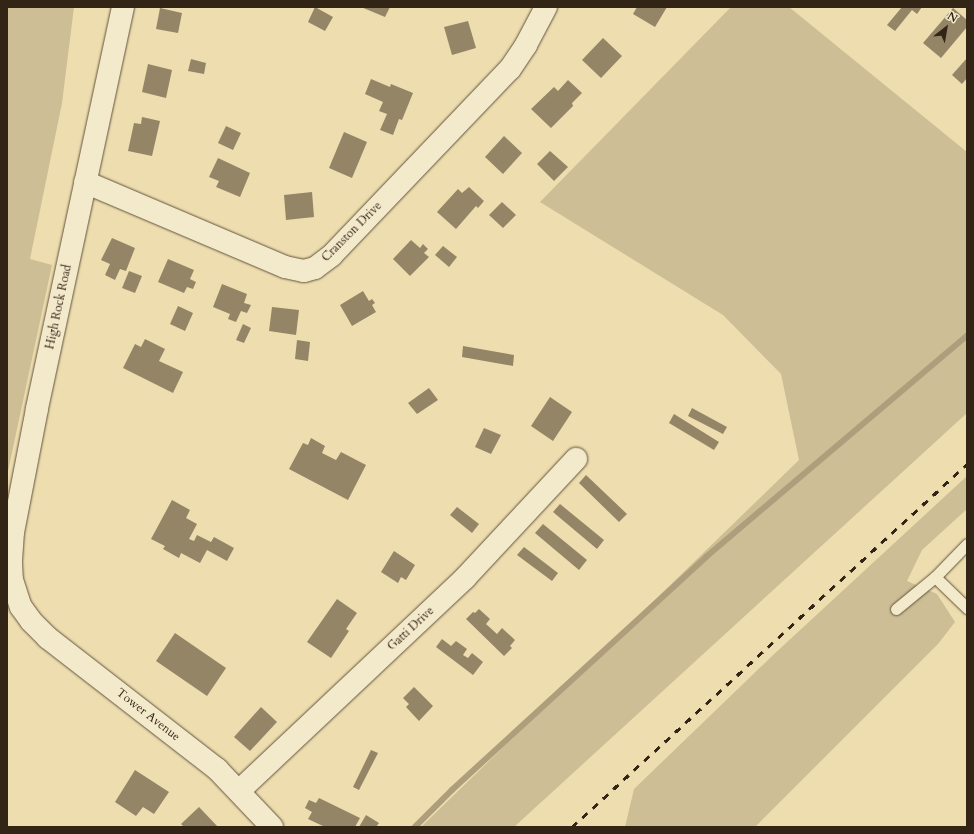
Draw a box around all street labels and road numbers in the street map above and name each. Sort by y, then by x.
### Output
street label: Cranston Drive [319,199,385,265]
street label: High Rock Road [43,263,75,351]
street label: Gatti Drive [385,604,437,654]
street label: Tower Avenue [113,686,183,744]

